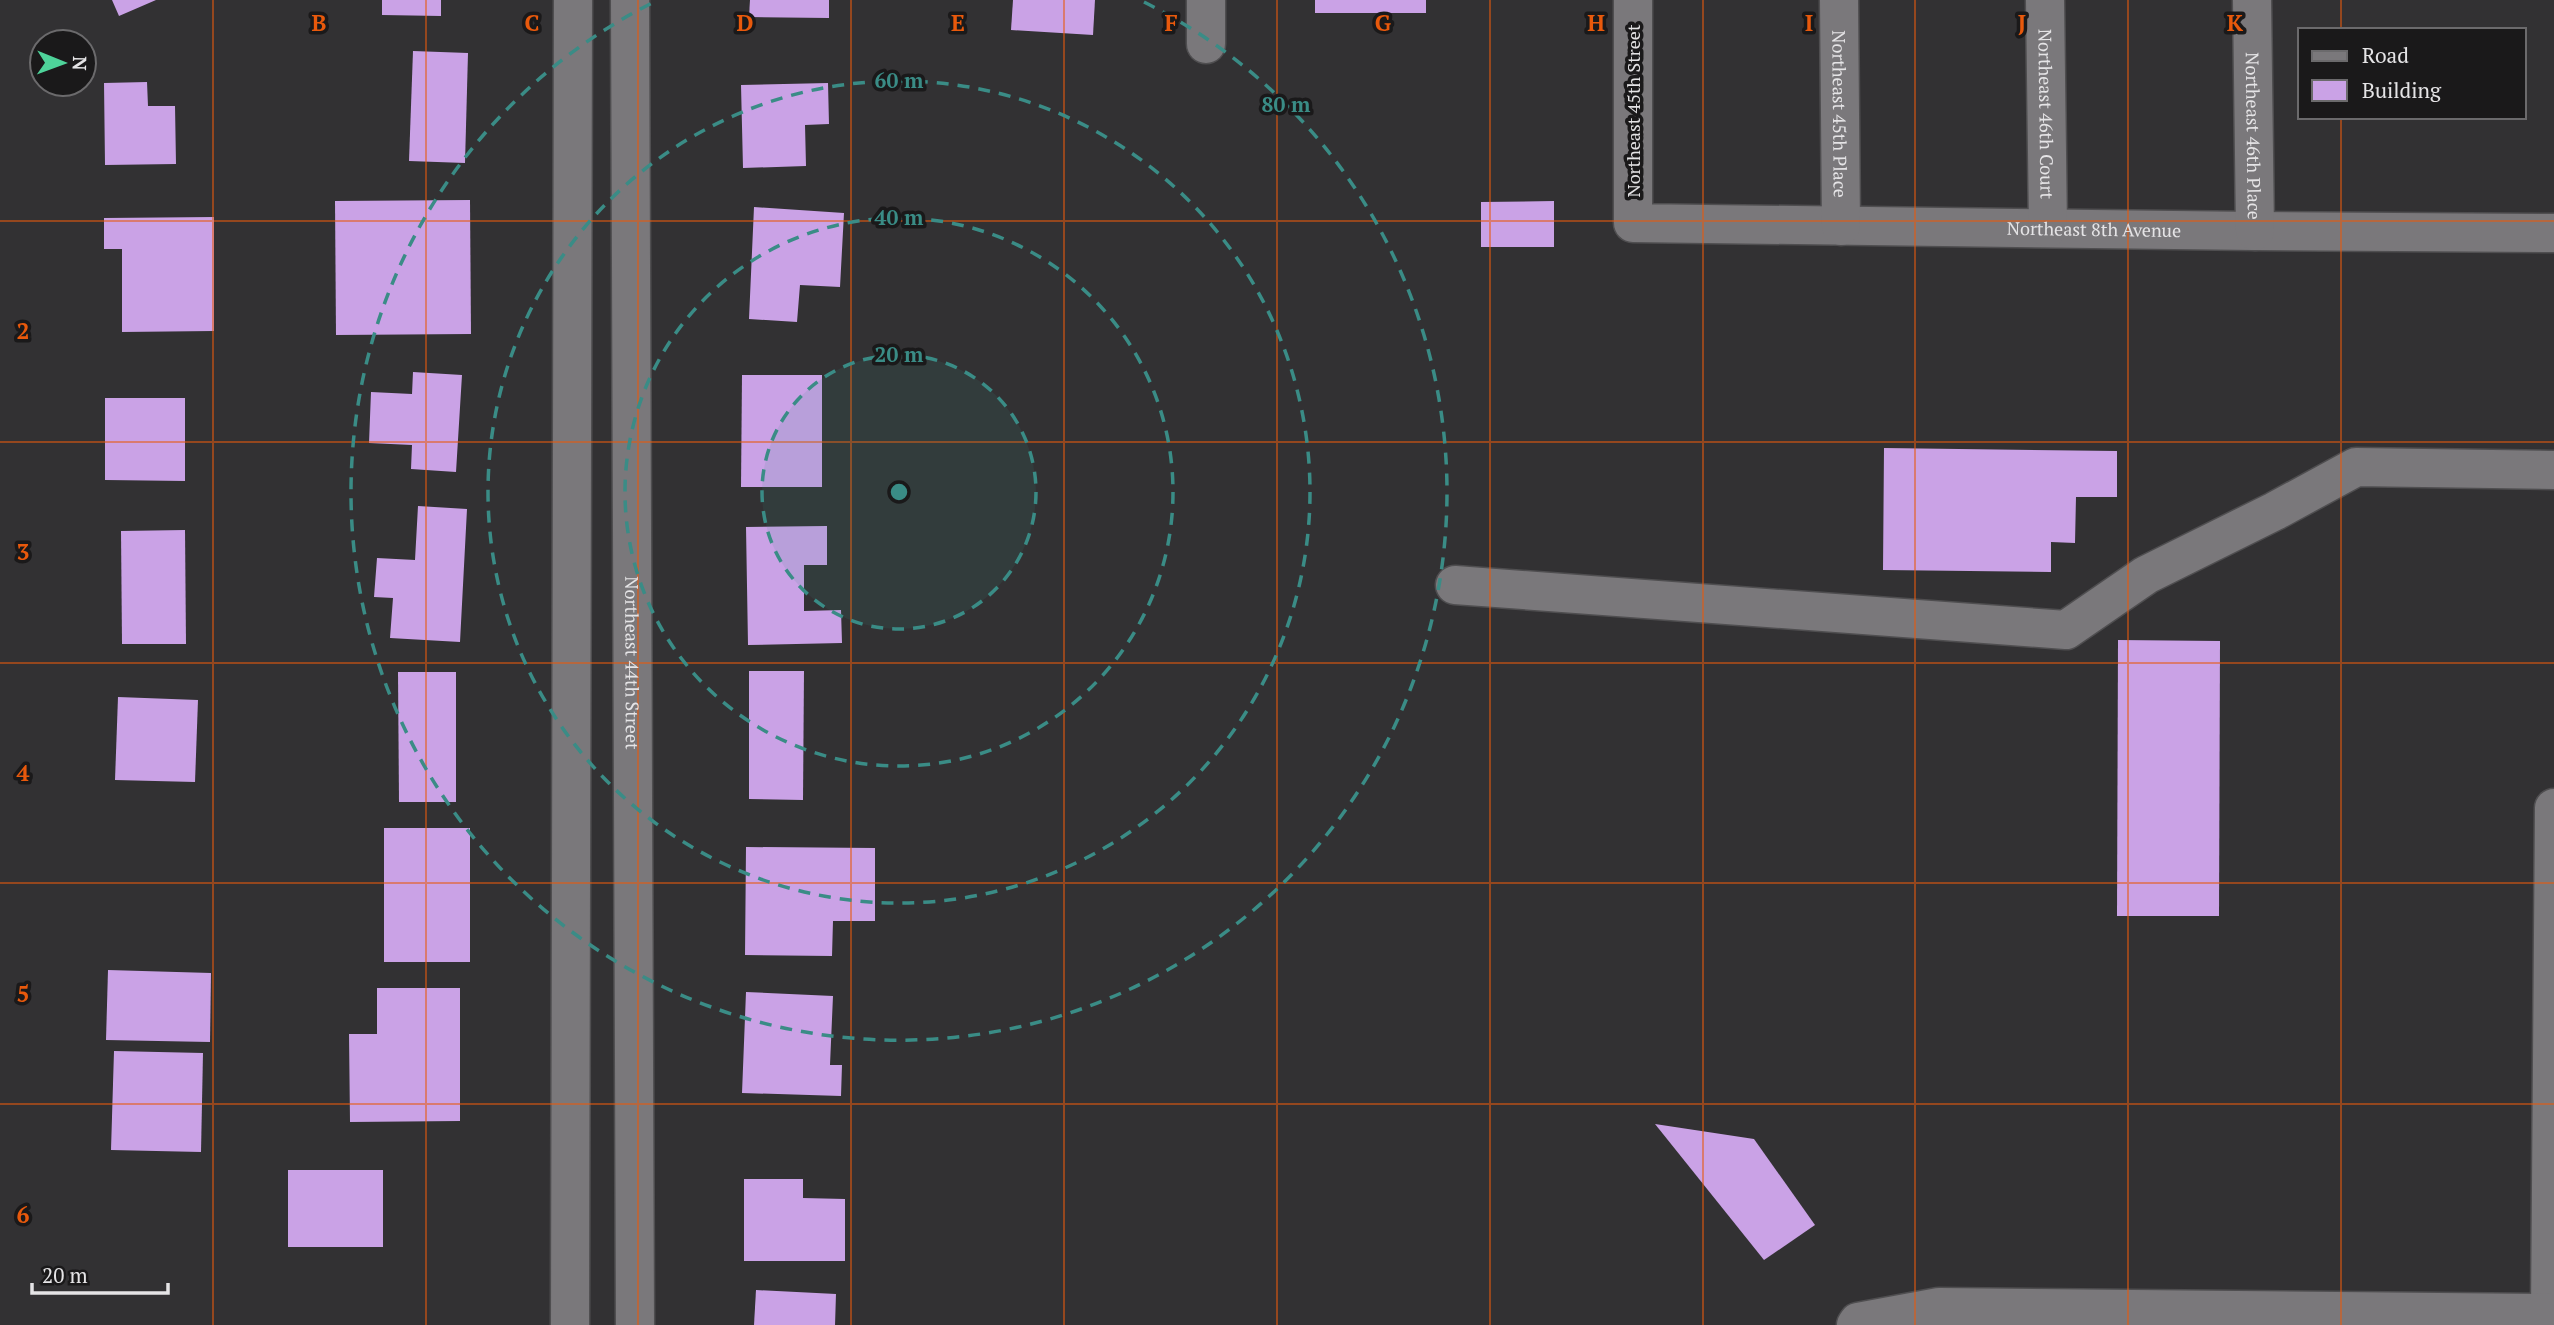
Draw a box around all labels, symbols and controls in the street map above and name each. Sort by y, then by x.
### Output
text: B [312,7,327,38]
text: C [525,7,540,38]
text: D [737,7,754,38]
text: E [951,7,965,38]
text: F [1164,7,1178,38]
text: G [1375,7,1392,38]
text: H [1587,7,1605,38]
text: I [1805,7,1813,38]
text: J [2018,7,2026,38]
text: K [2227,7,2244,38]
street label: Northeast 45th Street [1621,24,1645,198]
north arrow [28,28,98,98]
legend [2298,28,2526,119]
street label: Northeast 46th Court [2033,29,2060,200]
street label: Northeast 45th Place [1827,30,1853,198]
text: Road [2362,41,2409,69]
street label: Northeast 46th Place [2241,52,2267,220]
text: N [68,56,93,71]
text: 60 m [875,66,924,94]
text: Building [2362,76,2442,104]
text: 80 m [1262,90,1311,118]
text: 40 m [875,203,924,231]
street label: Northeast 8th Avenue [2007,216,2181,242]
text: 2 [17,315,30,346]
text: 20 m [875,340,924,368]
centre of rings [887,480,911,504]
text: 3 [17,536,30,567]
street label: Northeast 44th Street [620,576,645,750]
text: 4 [17,757,30,788]
text: 5 [17,978,30,1009]
text: 6 [17,1199,30,1230]
scale bar [32,1252,168,1296]
text: 20 m [42,1261,88,1289]

